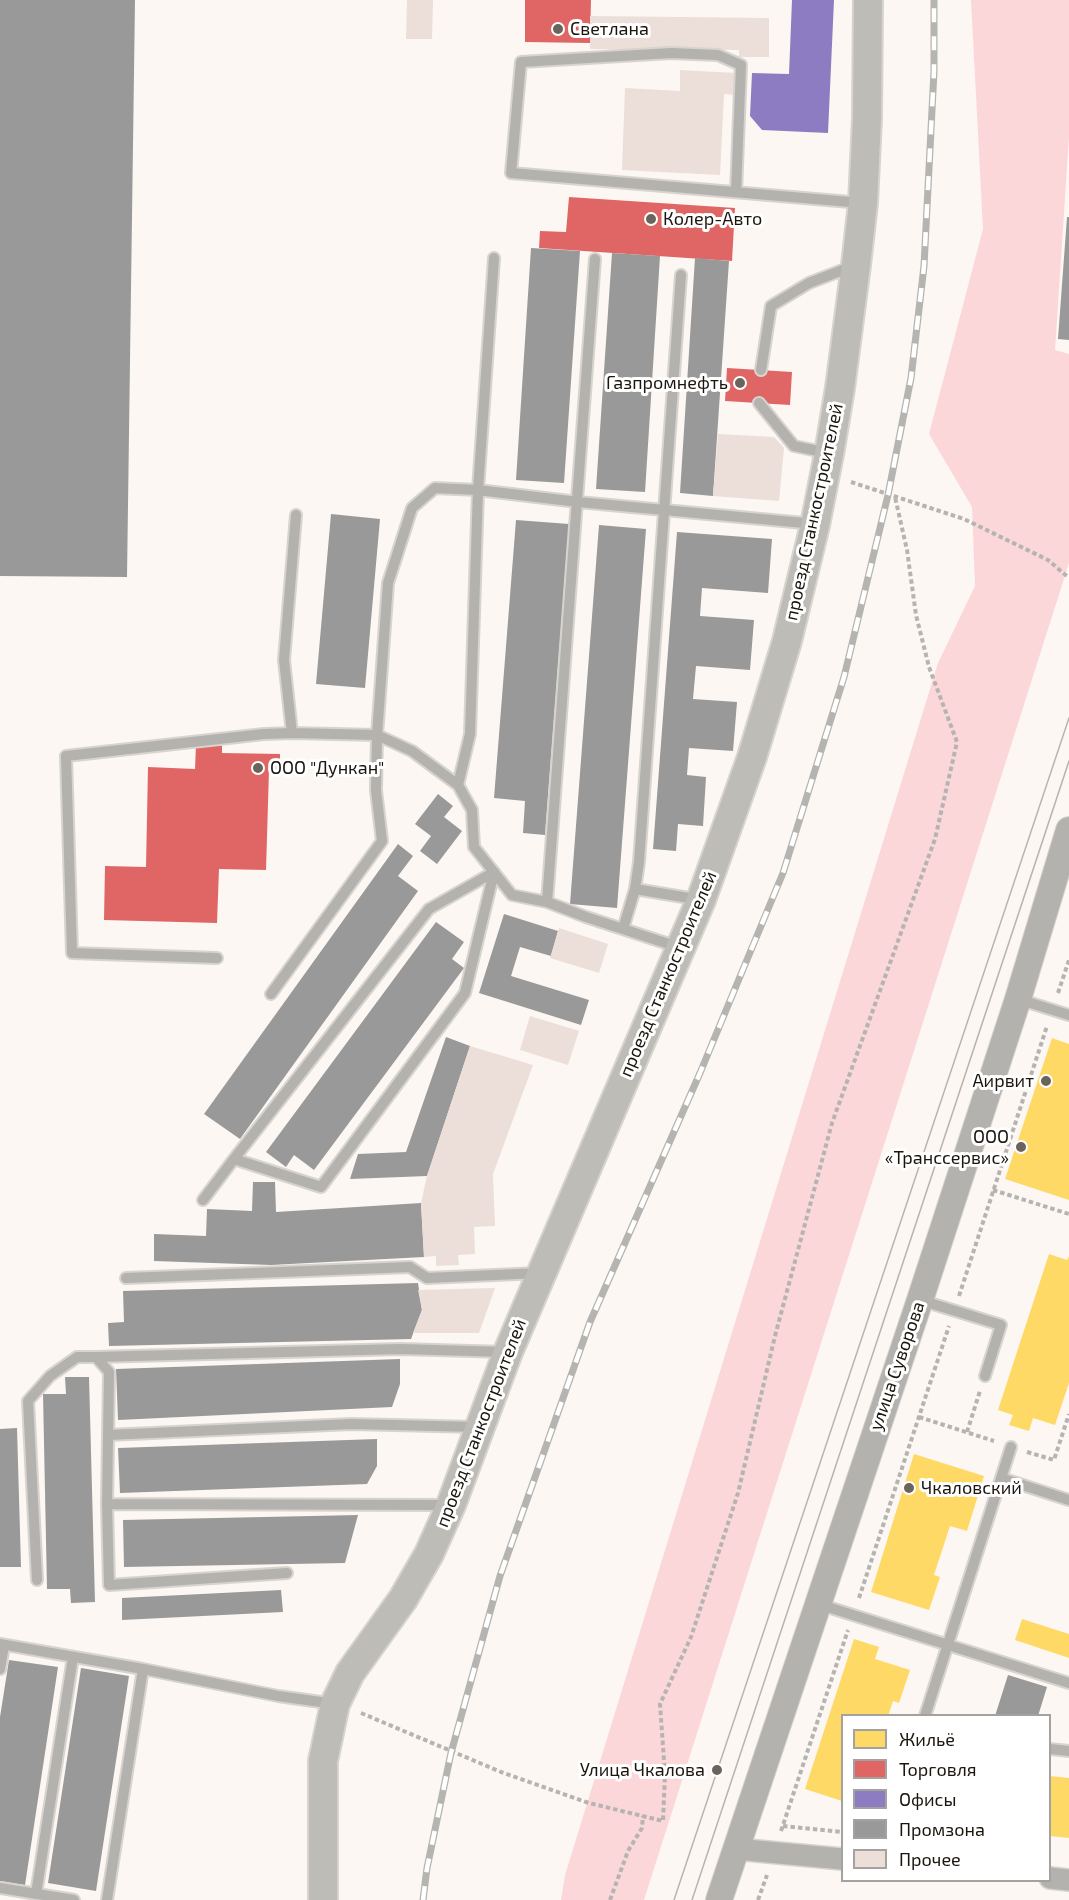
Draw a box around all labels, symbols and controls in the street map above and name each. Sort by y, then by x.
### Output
place label: Светлана [570,18,649,40]
marker: Светлана [551,22,565,36]
place label: Колер-Авто [663,208,762,230]
marker: Колер-Авто [644,212,658,226]
place label: Газпромнефть [606,372,728,394]
marker: Газпромнефть [733,376,747,390]
street label: проезд Станкостроителей [780,401,848,623]
place label: ООО "Дункан" [270,757,384,779]
marker: ООО "Дункан" [251,761,265,775]
street label: проезд Станкостроителей [615,868,721,1080]
place label: Аирвит [972,1070,1034,1092]
marker: Аирвит [1039,1074,1053,1088]
place label: ООО «Транссервис» [885,1126,1009,1168]
marker: ООО «Транссервис» [1014,1140,1028,1154]
street label: улица Суворова [865,1299,929,1433]
street label: проезд Станкостроителей [431,1316,531,1530]
place label: Чкаловский [921,1477,1022,1499]
marker: Чкаловский [902,1481,916,1495]
legend [841,1714,1051,1882]
text: Жильё [899,1728,955,1750]
text: Торговля [899,1758,977,1780]
place label: Улица Чкалова [580,1759,705,1781]
marker: Улица Чкалова [710,1763,724,1777]
text: Офисы [899,1788,956,1810]
text: Промзона [899,1818,985,1840]
text: Прочее [899,1848,961,1870]

